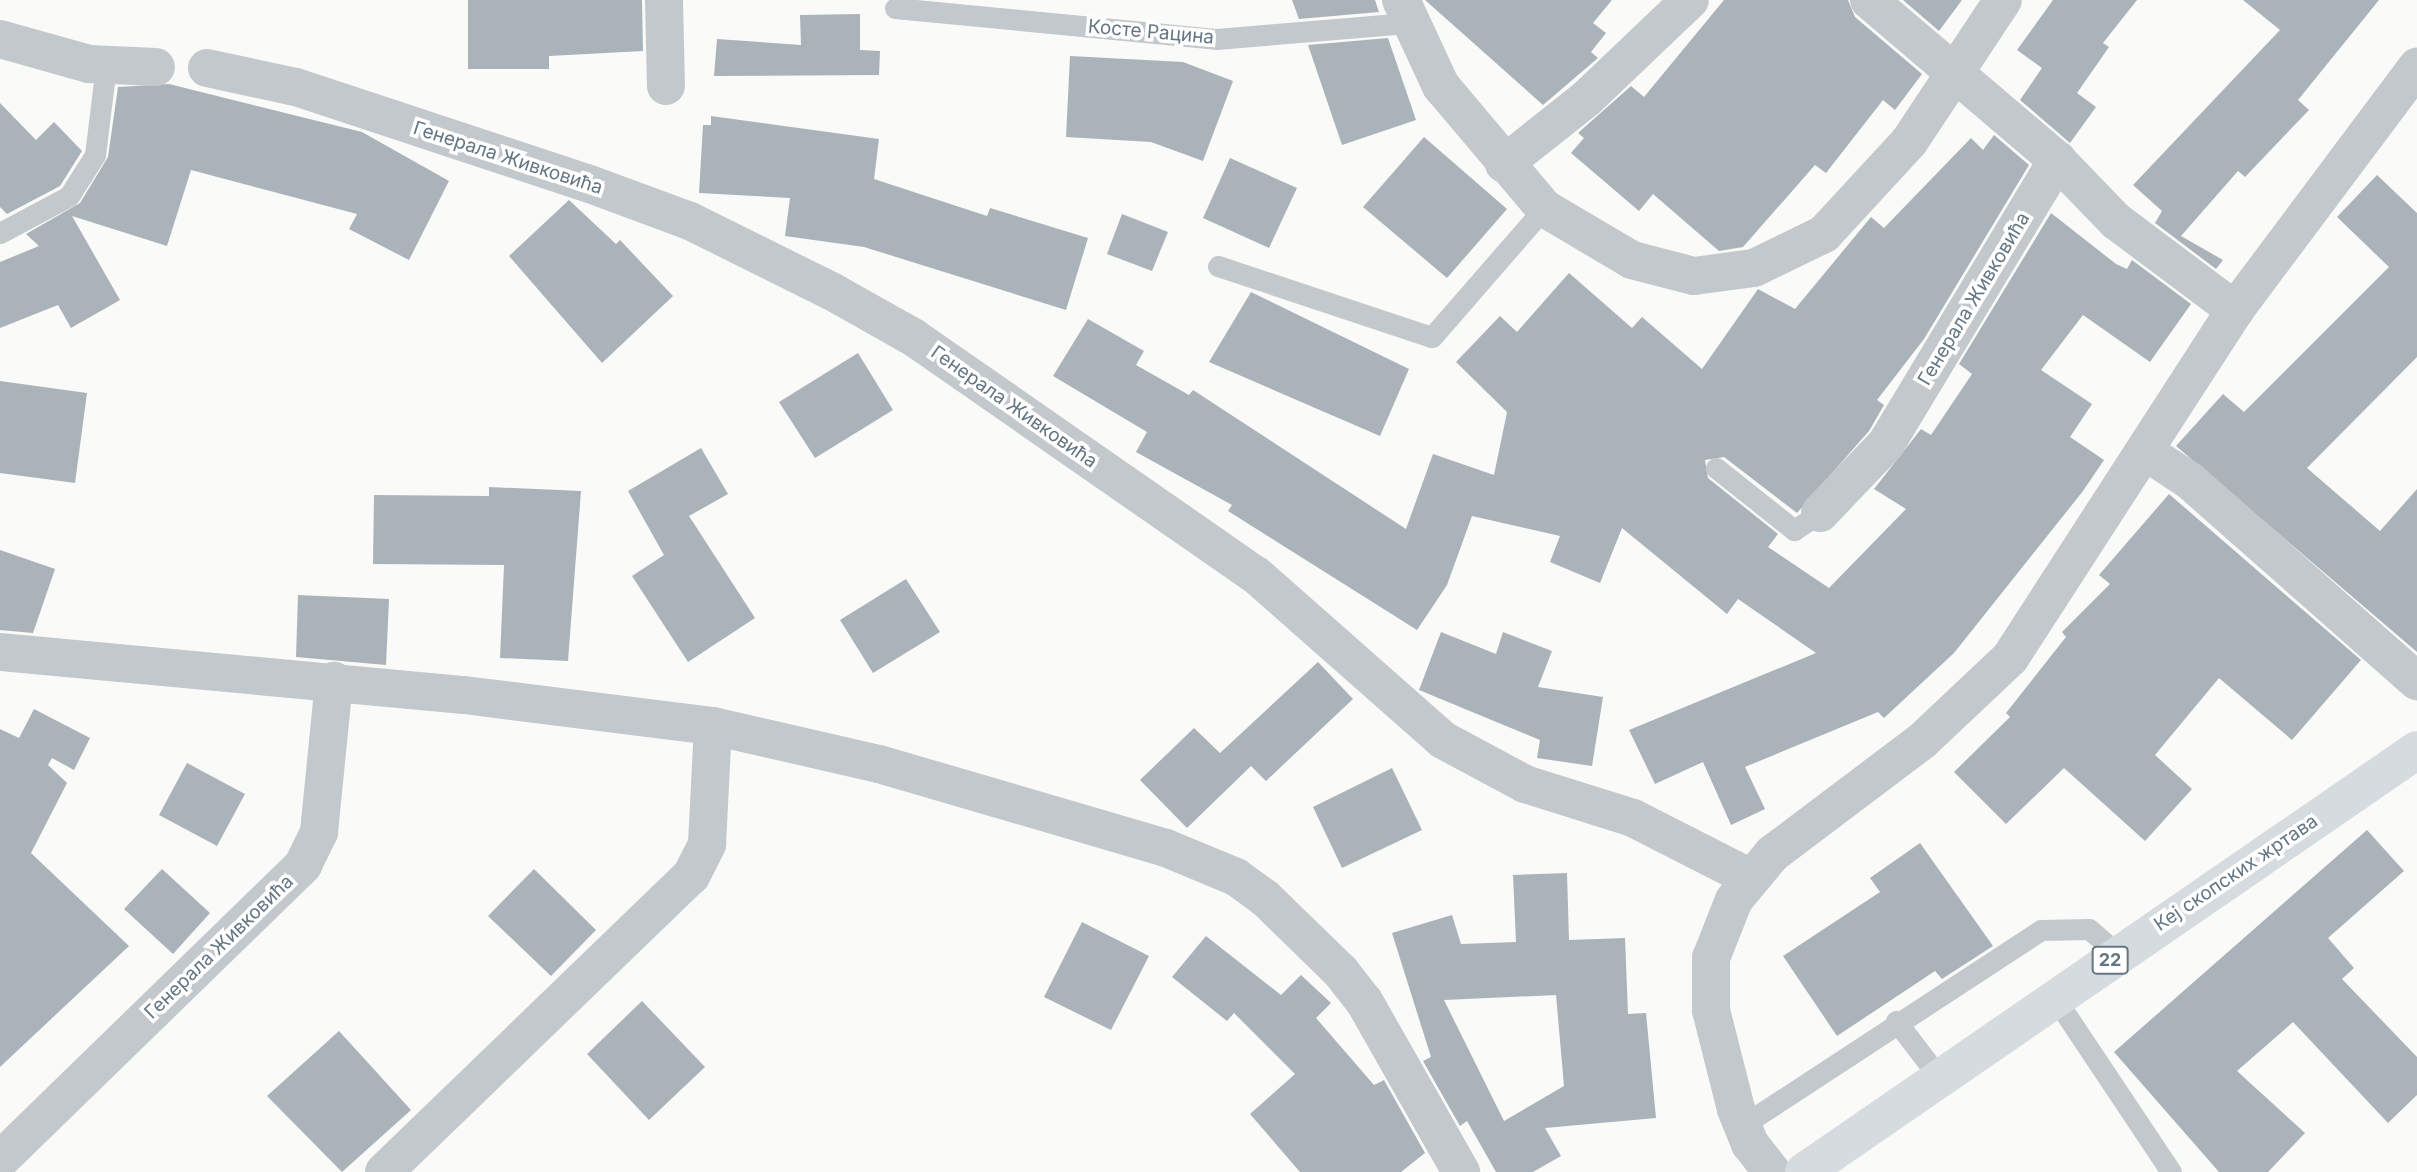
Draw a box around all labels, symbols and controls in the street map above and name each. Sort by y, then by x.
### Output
street label: Косте Рацина [1087,15,1215,49]
street label: Генерала Живковића [410,117,606,199]
street label: Генерала Живковића [1913,208,2035,390]
street label: Генерала Живковића [926,341,1102,473]
street label: Кеј скопских жртава [2150,810,2322,936]
street label: Генерала Живковића [140,870,298,1024]
road number: 22 [2091,945,2129,974]

